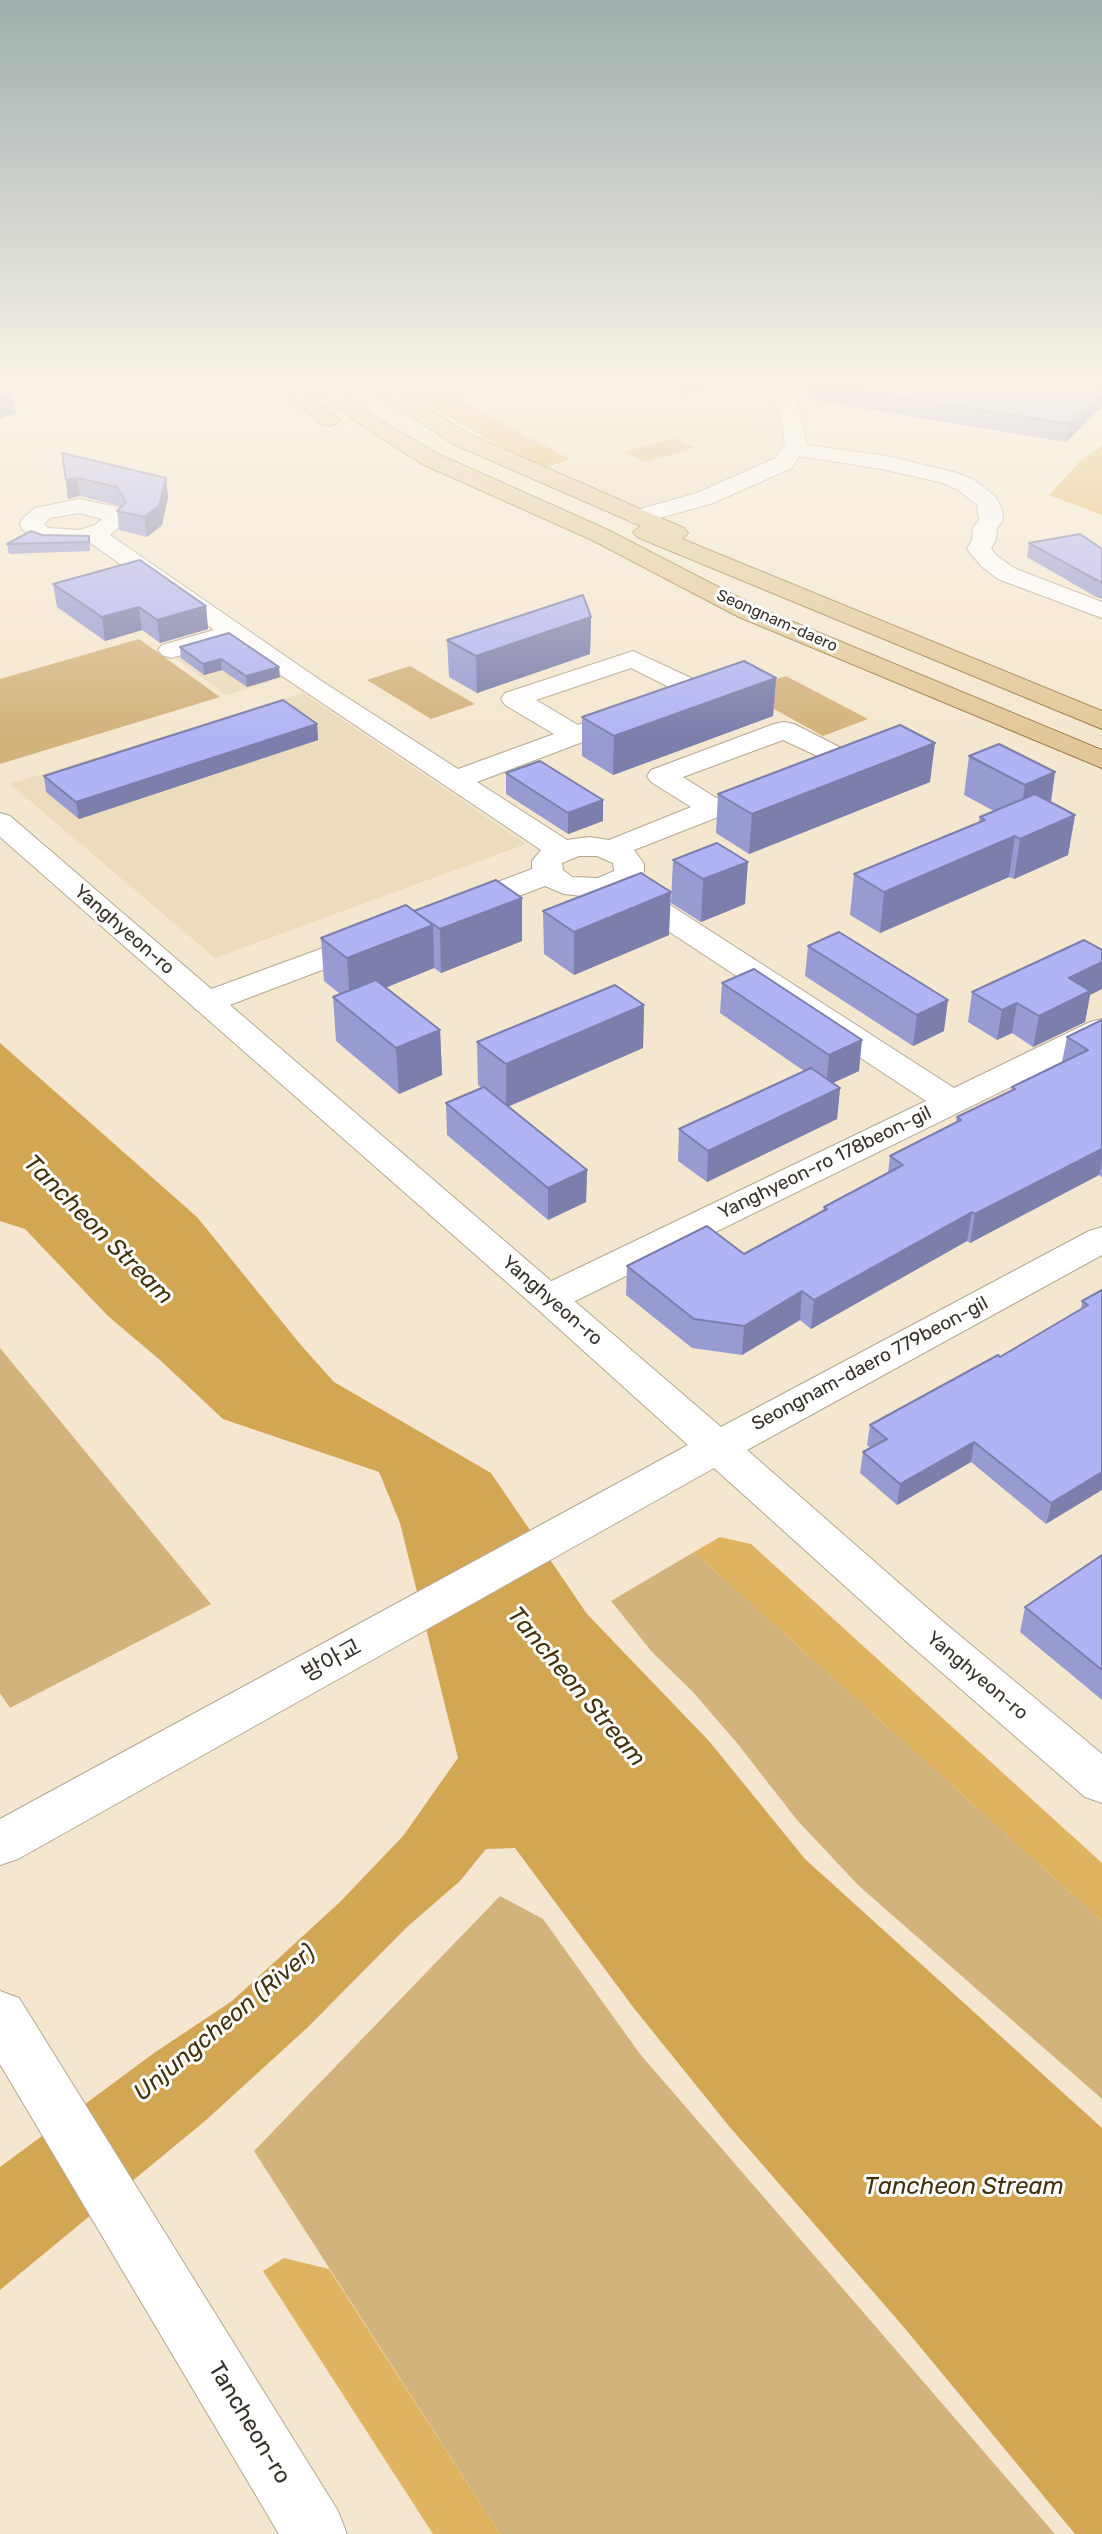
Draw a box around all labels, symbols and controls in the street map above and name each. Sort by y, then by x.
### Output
street label: Seongnam-daero [714,586,840,656]
street label: Yanghyeon-ro [69,880,179,980]
street label: Yanghyeon-ro 178beon-gil [715,1101,935,1225]
water label: Tancheon Stream [17,1149,179,1311]
street label: Yanghyeon-ro [497,1251,607,1351]
street label: Seongnam-daero 779beon-gil [748,1292,992,1436]
water label: Tancheon Stream [501,1601,651,1773]
street label: Yanghyeon-ro [922,1627,1032,1725]
street label: 방아교 [298,1634,366,1688]
water label: Unjungcheon (River) [128,1939,322,2107]
water label: Tancheon Stream [864,2173,1064,2201]
street label: Tancheon-ro [202,2357,296,2489]

